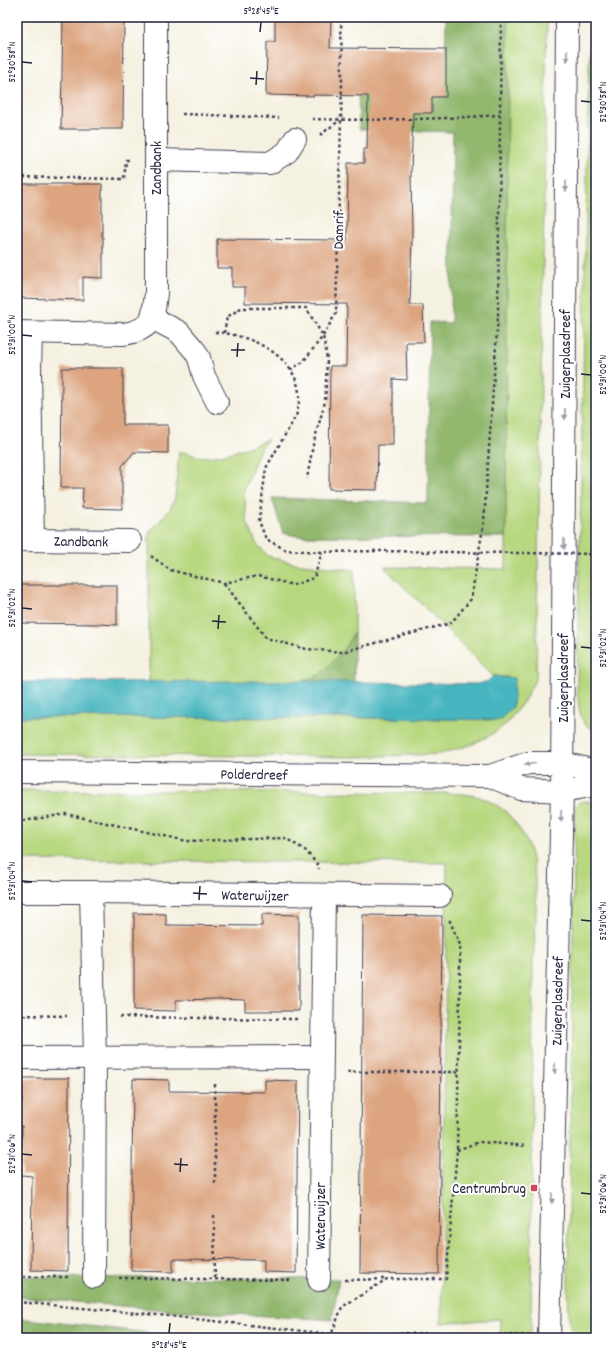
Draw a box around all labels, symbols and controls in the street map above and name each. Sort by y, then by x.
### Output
text: 5°28'45"E [243,5,279,19]
text: 52°30'58"N [6,41,20,83]
one-way arrow [564,50,570,63]
text: 52°30'58"N [597,81,611,123]
street label: Zandbank [147,141,169,195]
one-way arrow [563,180,569,193]
street label: Damrif [329,210,351,250]
street label: Zuigerplasdreef [556,309,578,399]
text: 52°31'00"N [6,315,20,355]
text: 52°31'00"N [597,355,611,395]
one-way arrow [562,408,568,421]
street label: Zandbank [54,532,108,554]
one-way arrow [561,538,567,551]
text: 52°31'02"N [6,588,20,628]
text: 52°31'02"N [597,628,611,668]
street label: Zuigerplasdreef [554,633,576,723]
one-way arrow [524,761,536,767]
street label: Polderdreef [220,764,289,788]
one-way arrow [558,810,564,823]
text: 52°31'04"N [6,861,20,900]
street label: Waterwijzer [221,885,289,909]
text: 52°31'04"N [597,901,611,940]
street label: Zuigerplasdreef [547,955,571,1046]
one-way arrow [552,1062,558,1075]
text: 52°31'06"N [6,1134,20,1174]
text: 52°31'06"N [597,1174,611,1214]
place label: Centrumbrug [452,1179,526,1201]
street label: Waterwijzer [311,1182,333,1250]
marker: Centrumbrug [529,1183,539,1193]
one-way arrow [549,1192,555,1205]
text: 5°28'45"E [151,1339,187,1353]

